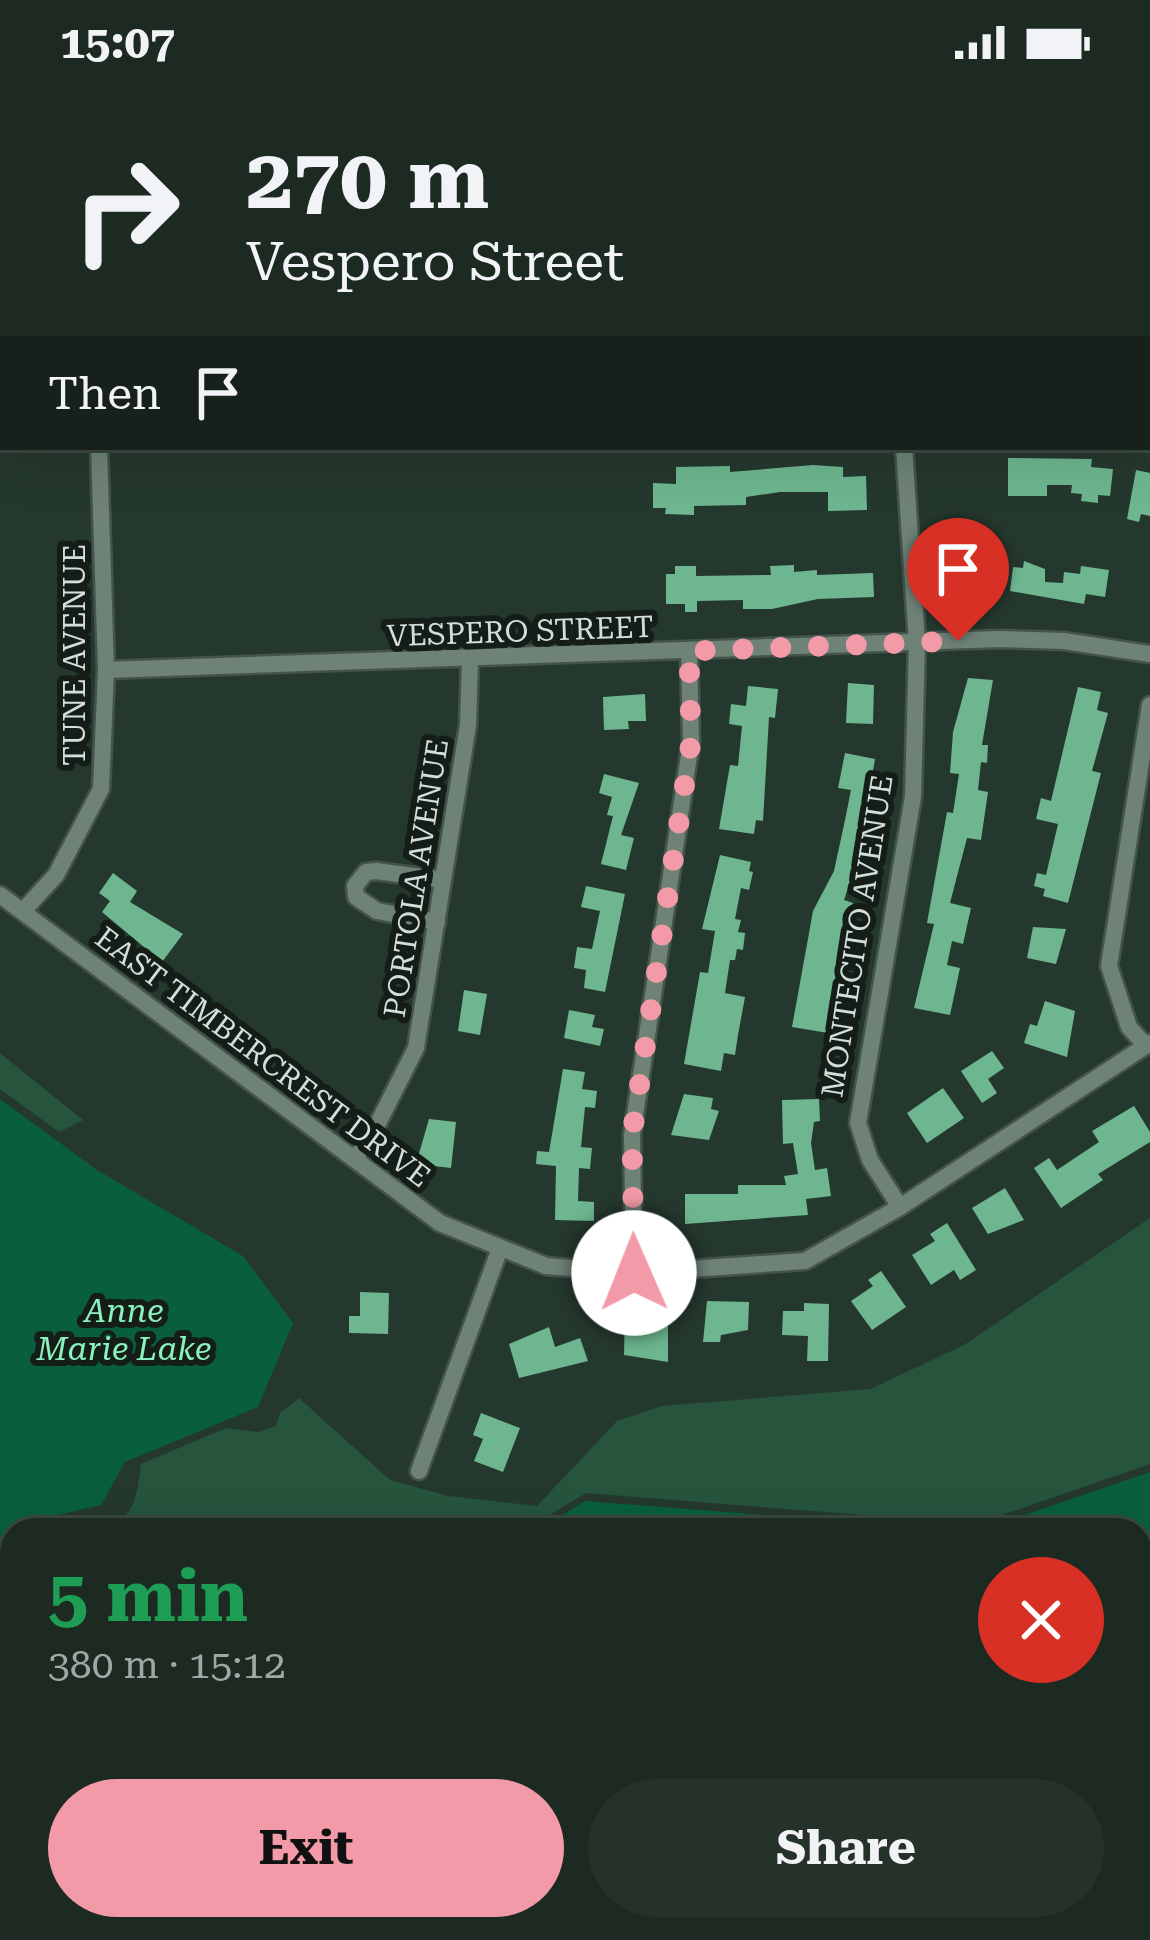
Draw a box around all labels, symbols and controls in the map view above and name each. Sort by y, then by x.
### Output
text: 15:07 [60,16,175,69]
text: 270 m [246,130,489,228]
icon: right [48,132,204,288]
text: Vespero Street [246,230,624,293]
icon: arrive [185,360,251,426]
text: Then [48,367,161,420]
pin [907,518,1009,641]
icon: arrive [925,536,991,602]
street label: TUNE AVENUE [57,544,92,766]
street label: VESPERO STREET [386,609,654,653]
street label: PORTOLA AVENUE [377,736,455,1020]
street label: MONTECITO AVENUE [814,772,900,1100]
street label: EAST TIMBERCREST DRIVE [89,920,437,1194]
position arrow [571,1210,697,1336]
water label: Anne Marie Lake [36,1291,211,1368]
text: 5 min [48,1554,248,1639]
button: close [978,1557,1104,1683]
text: 380 m · 15:12 [48,1642,286,1688]
button: Exit [48,1779,564,1917]
button: Share [588,1779,1104,1917]

